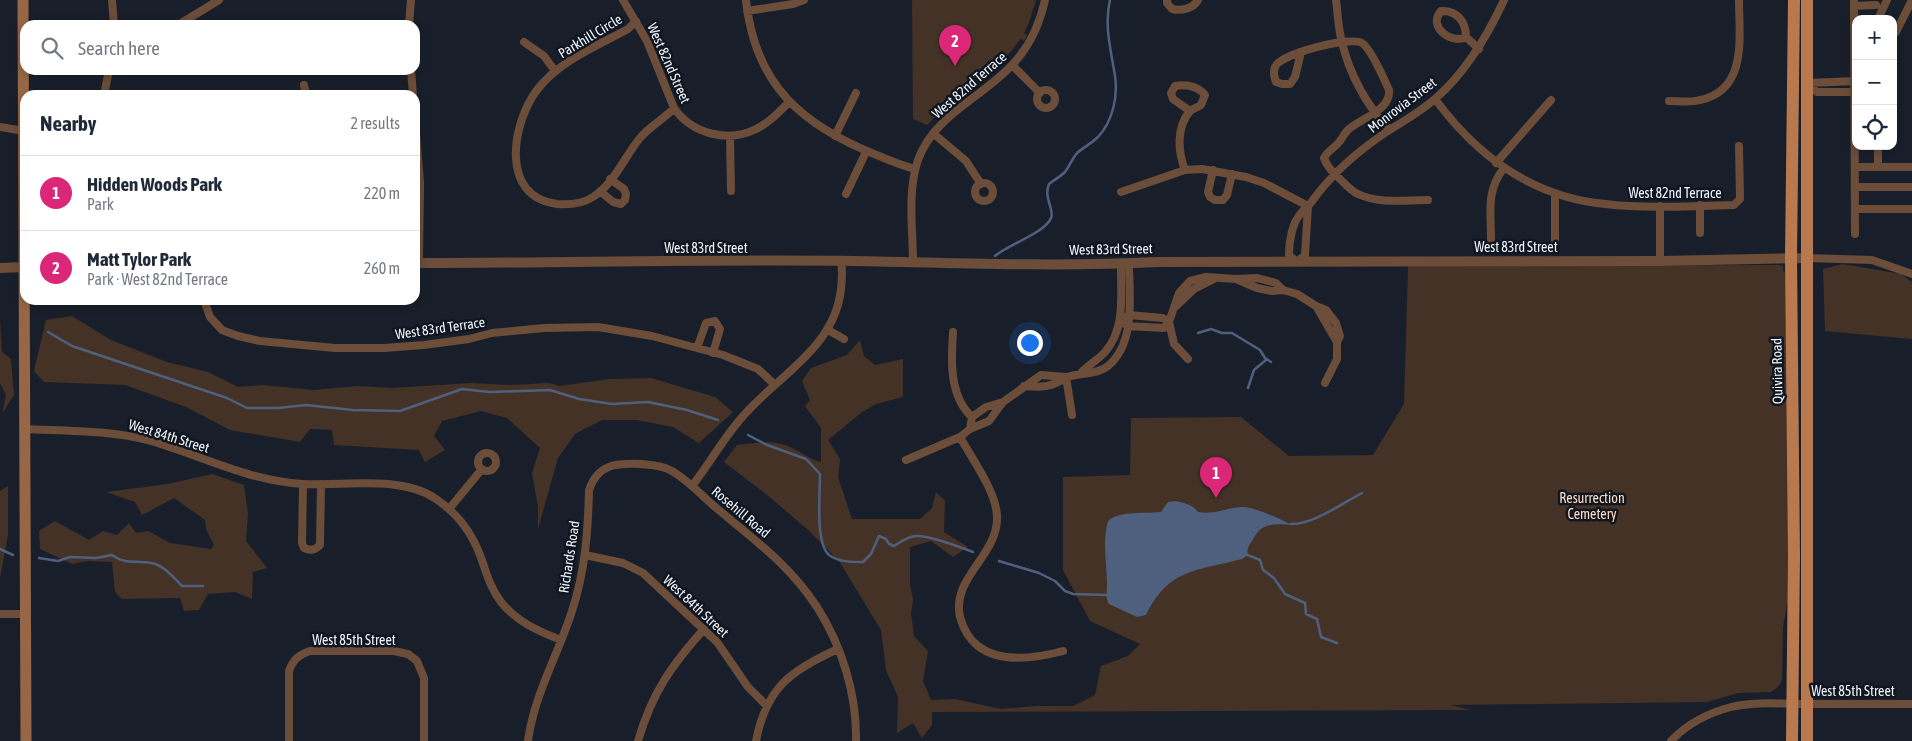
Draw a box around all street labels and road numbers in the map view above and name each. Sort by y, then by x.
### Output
street label: Parkhill Circle [555,11,625,61]
street label: West 82nd Street [644,20,694,106]
street label: West 82nd Terrace [929,48,1009,122]
street label: Monrovia Street [1365,74,1439,136]
street label: West 82nd Terrace [1628,185,1722,201]
street label: West 83rd Street [1474,239,1558,255]
street label: West 83rd Street [664,240,748,256]
street label: West 83rd Street [1069,240,1153,258]
street label: West 83rd Terrace [394,314,486,342]
street label: Quivira Road [1768,338,1786,404]
street label: West 84th Street [127,416,211,456]
street label: Rosehill Road [709,483,773,541]
street label: Richards Road [555,520,583,594]
street label: West 84th Street [660,572,732,640]
street label: West 85th Street [312,632,396,648]
street label: West 85th Street [1811,683,1895,699]

